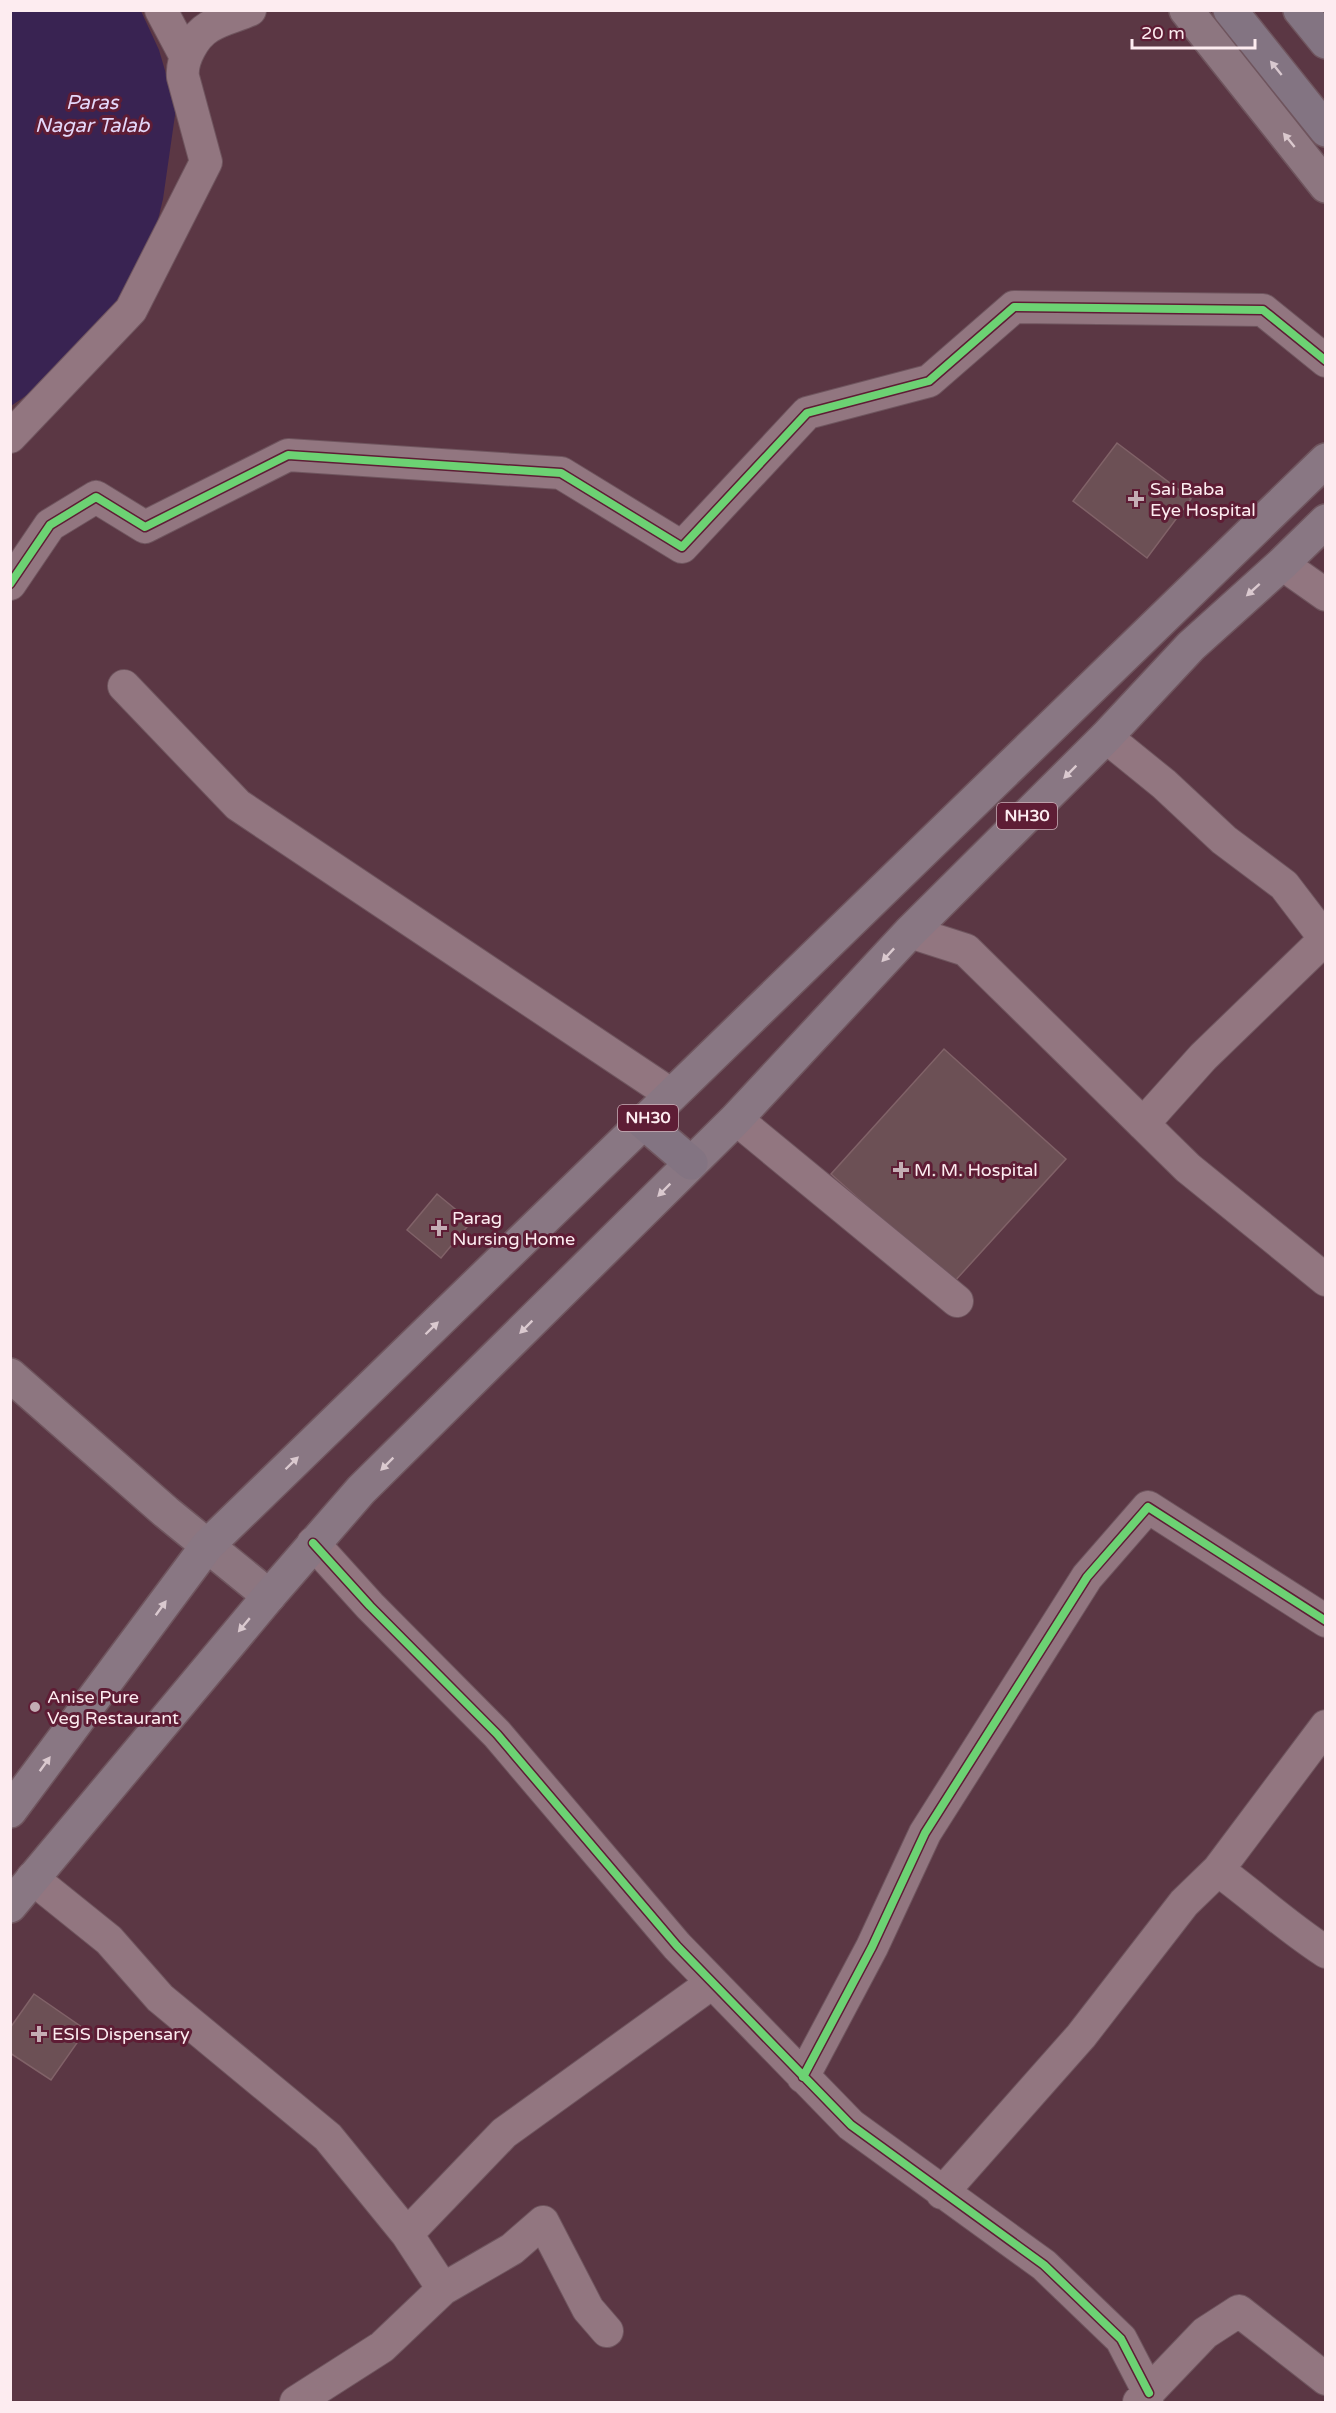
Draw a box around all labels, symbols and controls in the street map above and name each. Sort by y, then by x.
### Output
scale bar [1132,12,1255,50]
text: 20 m [1141,22,1185,44]
one-way arrow [1269,60,1282,76]
water label: Paras Nagar Talab [35,91,151,138]
one-way arrow [1283,132,1296,148]
place label: Sai Baba Eye Hospital [1150,478,1256,521]
marker: Sai Baba Eye Hospital [1127,490,1145,508]
one-way arrow [1246,583,1261,596]
one-way arrow [1064,765,1078,779]
road number: NH30 [997,803,1057,829]
one-way arrow [882,948,896,962]
road number: NH30 [618,1105,678,1131]
place label: M. M. Hospital [914,1159,1038,1181]
marker: M. M. Hospital [892,1161,910,1179]
one-way arrow [658,1182,672,1196]
place label: Parag Nursing Home [452,1207,575,1250]
marker: Parag Nursing Home [430,1219,448,1237]
one-way arrow [519,1319,533,1333]
one-way arrow [424,1321,438,1335]
one-way arrow [381,1456,395,1470]
one-way arrow [284,1457,298,1471]
one-way arrow [155,1600,167,1616]
one-way arrow [238,1617,251,1632]
place label: Anise Pure Veg Restaurant [47,1686,179,1729]
marker: Anise Pure Veg Restaurant [28,1700,42,1714]
one-way arrow [39,1757,51,1773]
place label: ESIS Dispensary [52,2023,190,2045]
marker: ESIS Dispensary [30,2025,48,2043]

